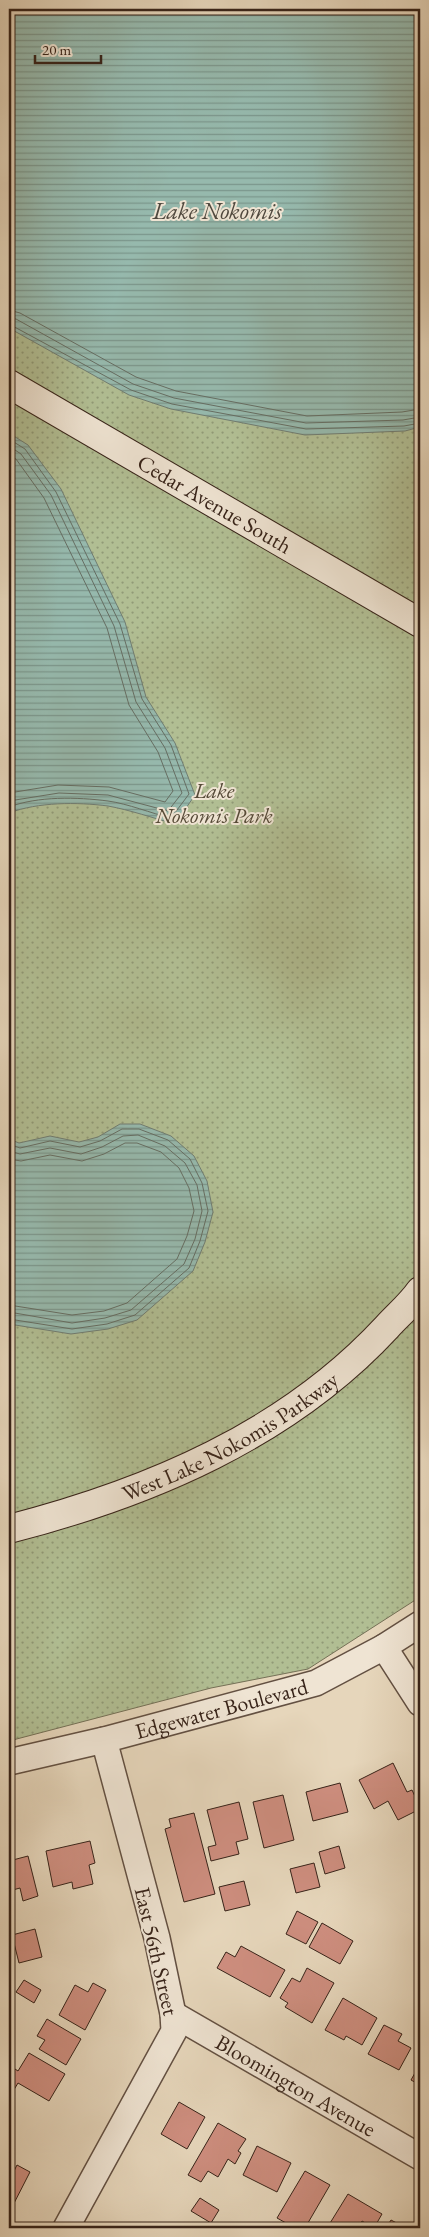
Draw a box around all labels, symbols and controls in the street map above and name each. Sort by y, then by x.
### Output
scale bar [35,32,101,64]
text: 20 m [42,40,71,59]
water label: Lake Nokomis [152,195,282,226]
street label: Cedar Avenue South [132,448,297,560]
park label: Lake Nokomis Park [154,776,273,830]
street label: West Lake Nokomis Parkway [118,1365,345,1508]
street label: Edgewater Boulevard [132,1672,312,1746]
street label: East 56th Street [128,1884,185,2018]
street label: Bloomington Avenue [210,2028,381,2144]

